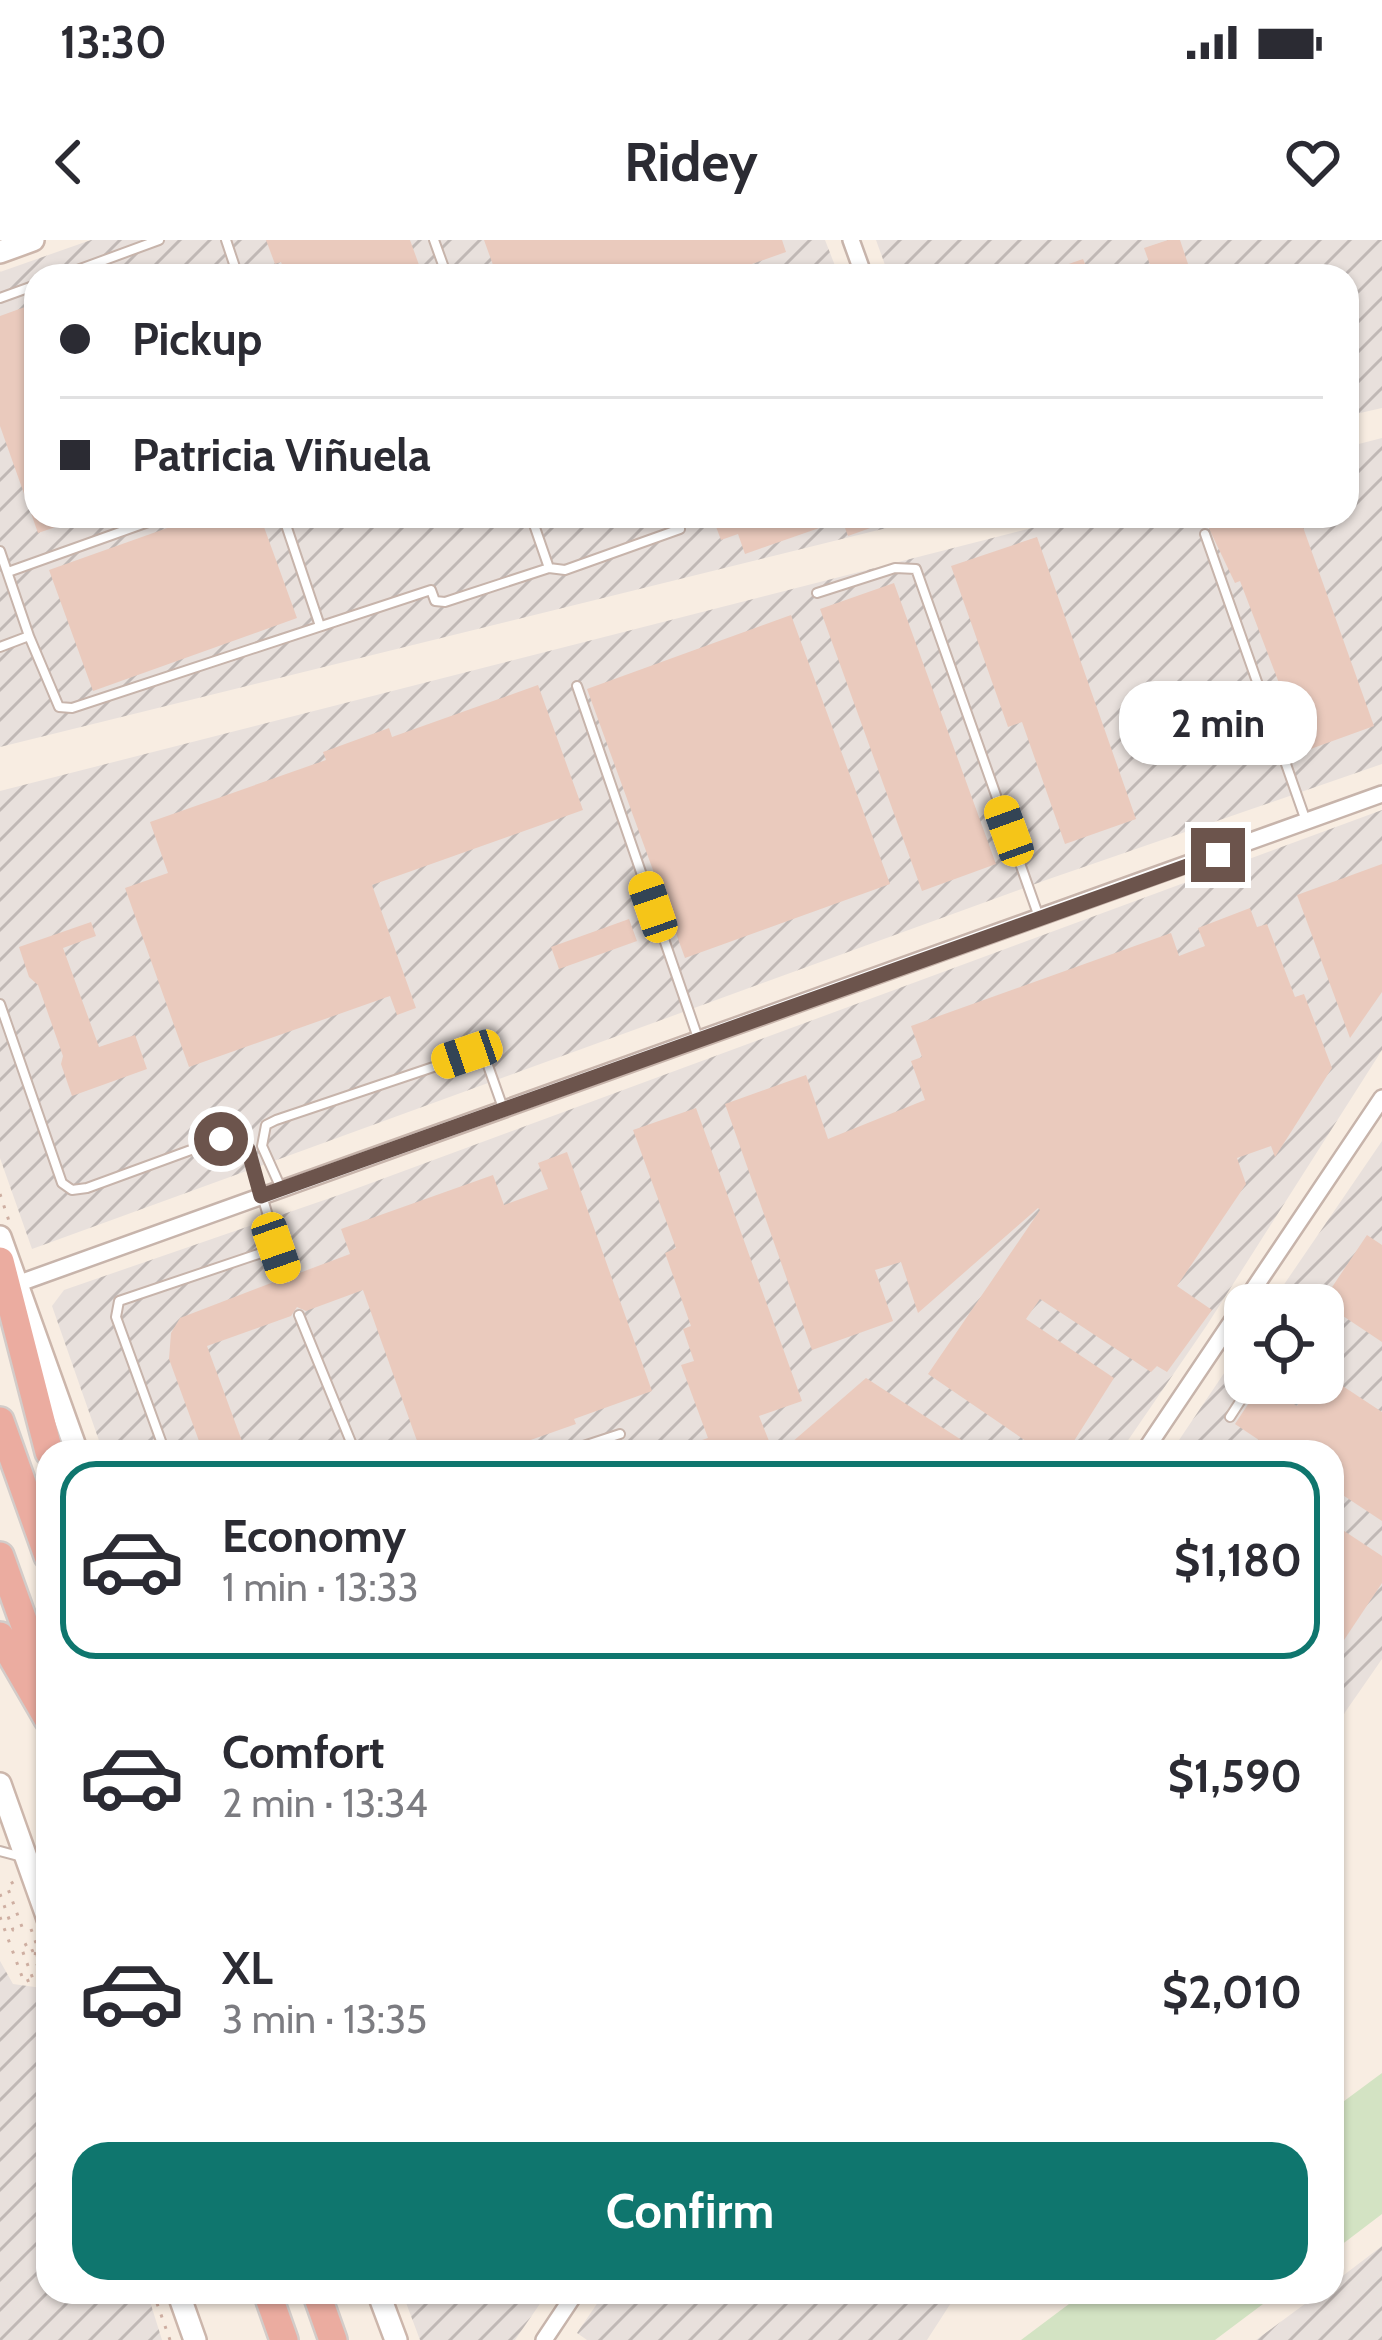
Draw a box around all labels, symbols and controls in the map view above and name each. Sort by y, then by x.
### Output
text: 13:30 [60,15,167,69]
icon: back [36,129,102,195]
text: Ridey [624,129,758,195]
icon: heart [1280,129,1346,195]
text: Pickup [132,312,262,366]
text: Patricia Viñuela [132,428,431,482]
callout: 2 min [1119,681,1317,765]
text: 2 min [1171,699,1265,747]
car [980,791,1038,871]
route end [1191,828,1245,882]
car [624,867,682,947]
car [427,1025,507,1083]
route start [194,1112,248,1166]
car [247,1208,305,1288]
map controls [1224,1284,1344,1404]
button: locate [1224,1284,1344,1404]
icon: car [78,1506,186,1614]
text: Economy [222,1509,406,1563]
text: $1,180 [1174,1533,1302,1587]
text: 1 min · 13:33 [222,1563,419,1611]
icon: car [78,1722,186,1830]
text: Comfort [222,1725,385,1779]
text: $1,590 [1168,1749,1302,1803]
text: 2 min · 13:34 [222,1779,428,1827]
icon: car [78,1938,186,2046]
text: XL [222,1941,273,1995]
text: $2,010 [1162,1965,1302,2019]
text: 3 min · 13:35 [222,1995,427,2043]
button: Confirm [72,2142,1308,2280]

